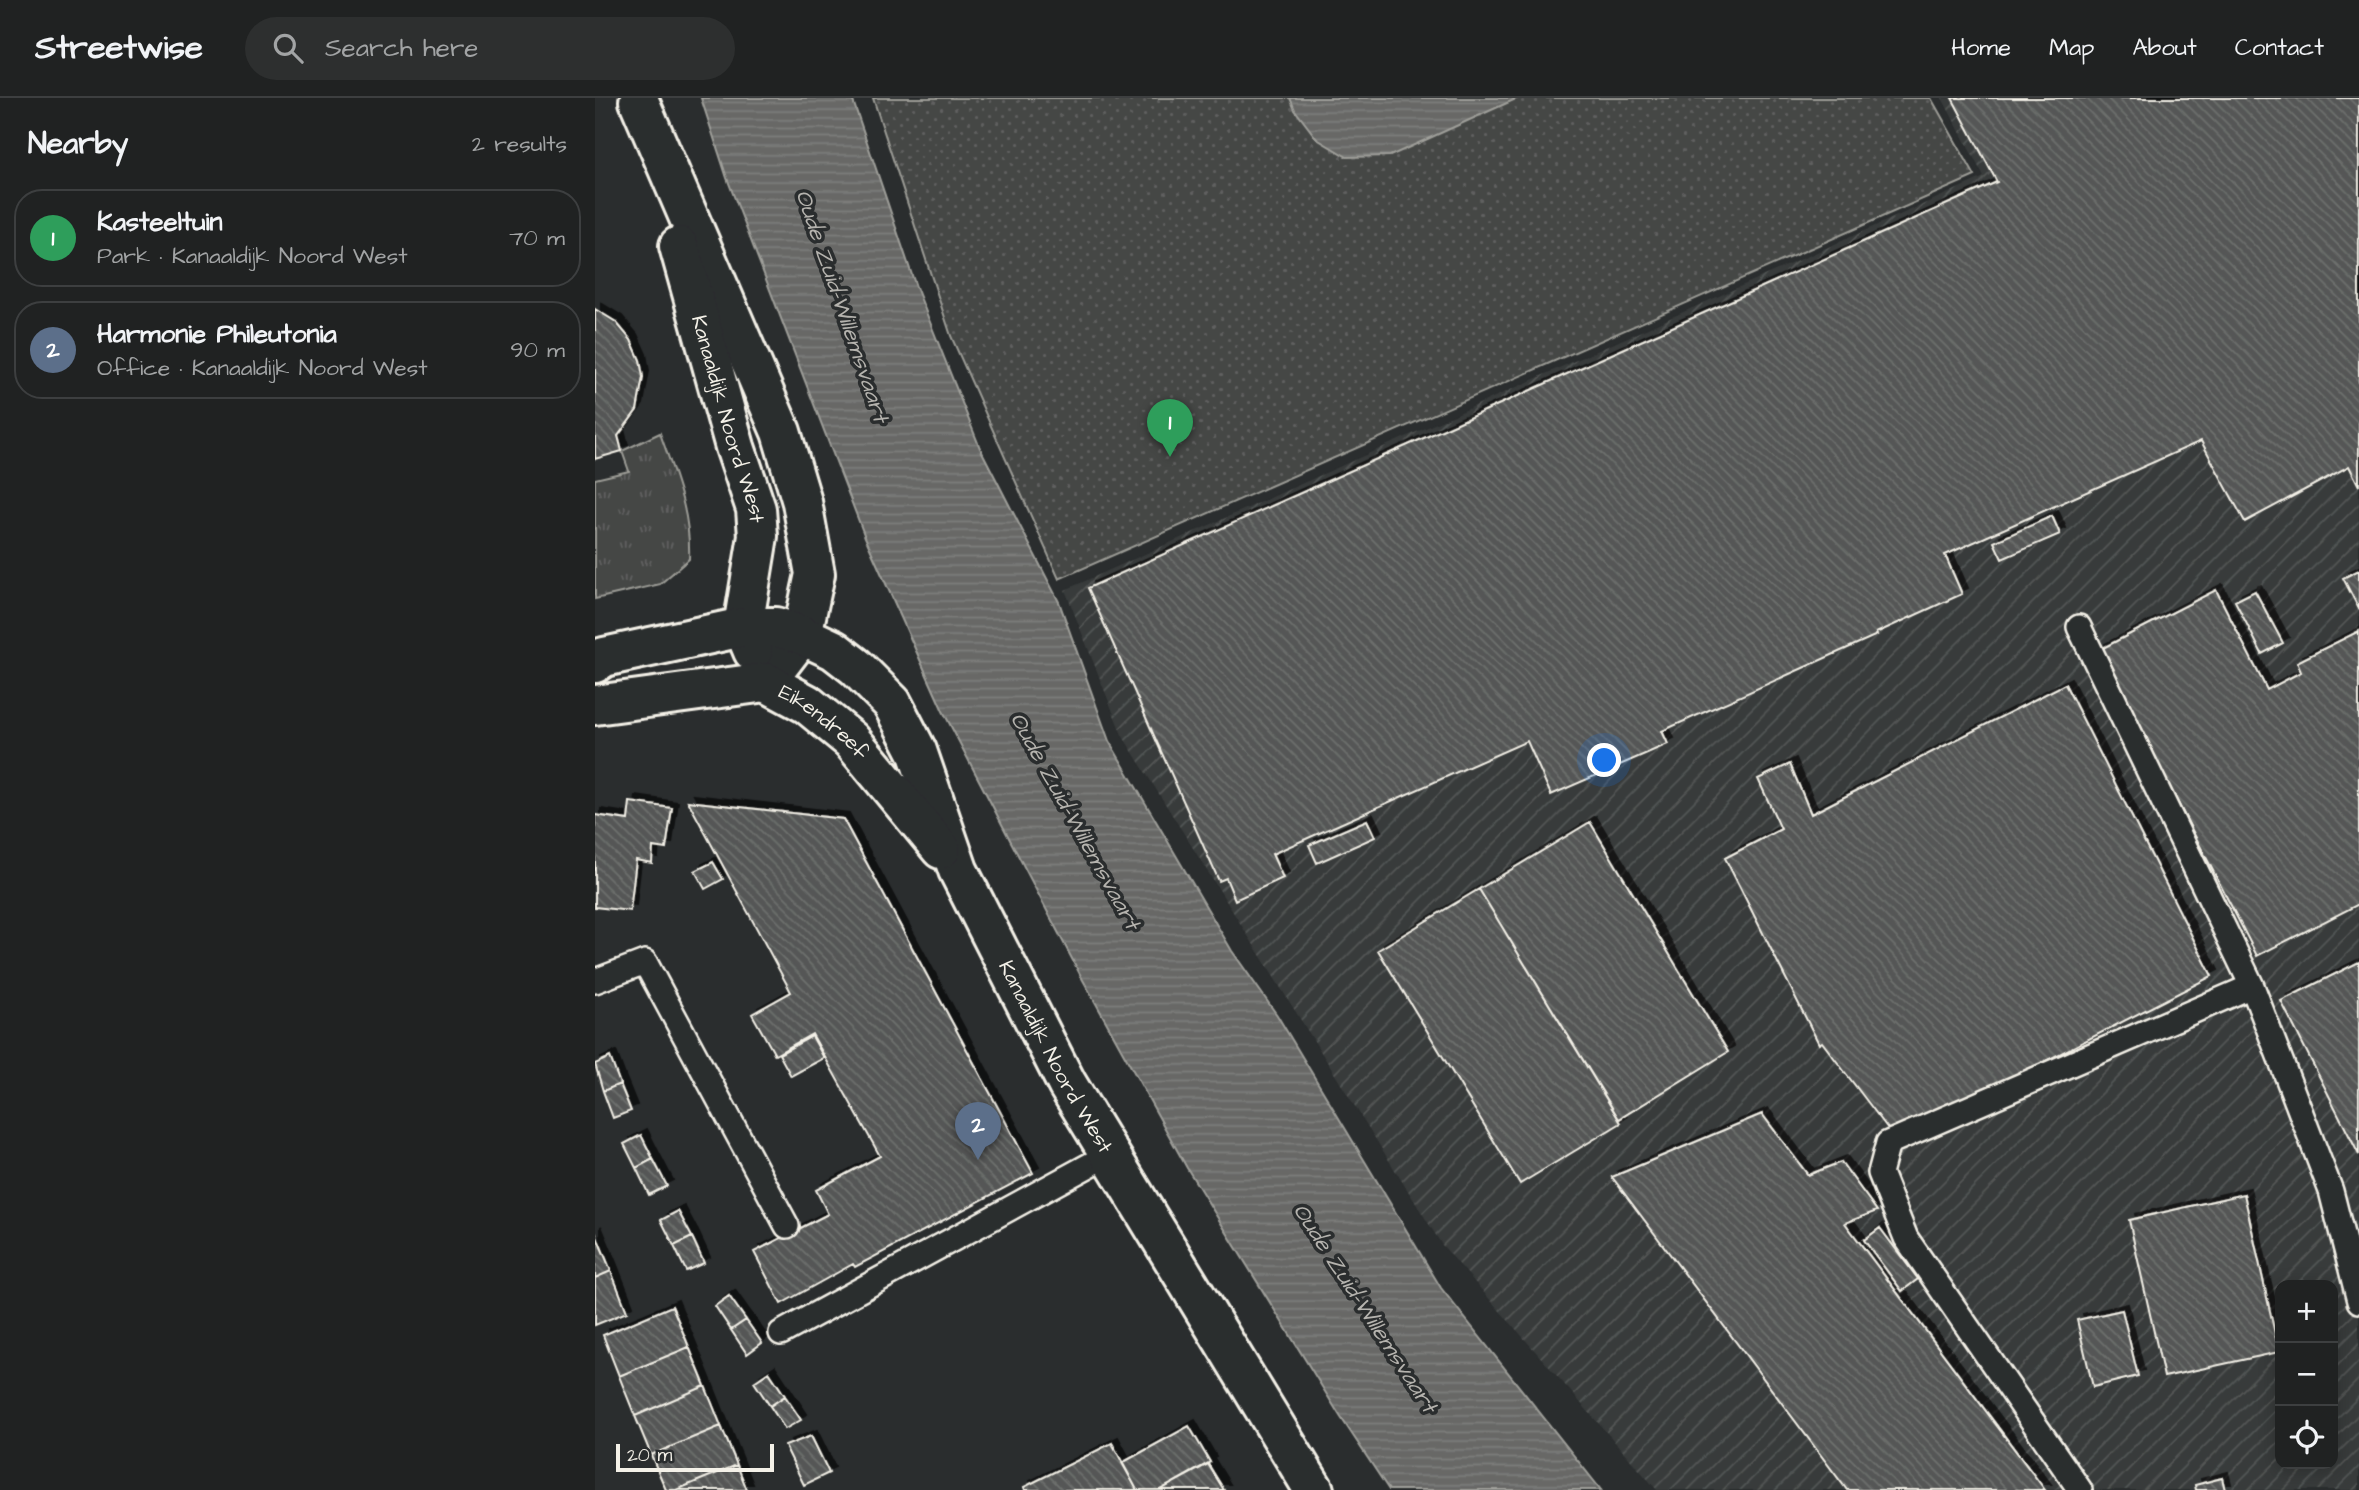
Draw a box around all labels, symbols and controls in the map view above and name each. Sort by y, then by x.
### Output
search box [245,17,735,80]
text: Streetwise [35,25,203,71]
icon: search [269,29,307,67]
text: Search here [325,30,478,66]
text: Home [1951,31,2011,65]
text: Map [2049,31,2094,65]
text: About [2132,31,2197,65]
text: Contact [2235,31,2324,65]
text: Nearby [28,123,128,165]
text: 2 results [472,128,567,160]
water label: Oude Zuid-Willemsvaart [787,185,898,429]
text: Kasteeltuin [97,204,222,240]
text: 1 [52,222,54,254]
text: 70 m [509,222,565,254]
text: Park · Kanaaldijk Noord West [97,240,408,272]
street label: Kanaaldijk Noord West [684,312,772,524]
text: Harmonie Phileutonia [97,316,337,352]
text: 2 [46,334,60,366]
text: 90 m [510,334,565,366]
text: Office · Kanaaldijk Noord West [97,352,428,384]
pin: 1 [1147,399,1193,457]
street label: Eikendreef [774,677,876,766]
water label: Oude Zuid-Willemsvaart [1002,706,1150,938]
your location [1587,743,1621,777]
street label: Kanaaldijk Noord West [992,955,1120,1159]
pin: 2 [955,1102,1001,1160]
water label: Oude Zuid-Willemsvaart [1285,1197,1446,1421]
map controls [2275,1280,2338,1469]
button: + [2275,1280,2338,1343]
button: − [2275,1343,2338,1406]
button: locate [2275,1406,2338,1469]
scale bar [616,1441,773,1473]
text: 20 m [627,1442,672,1469]

